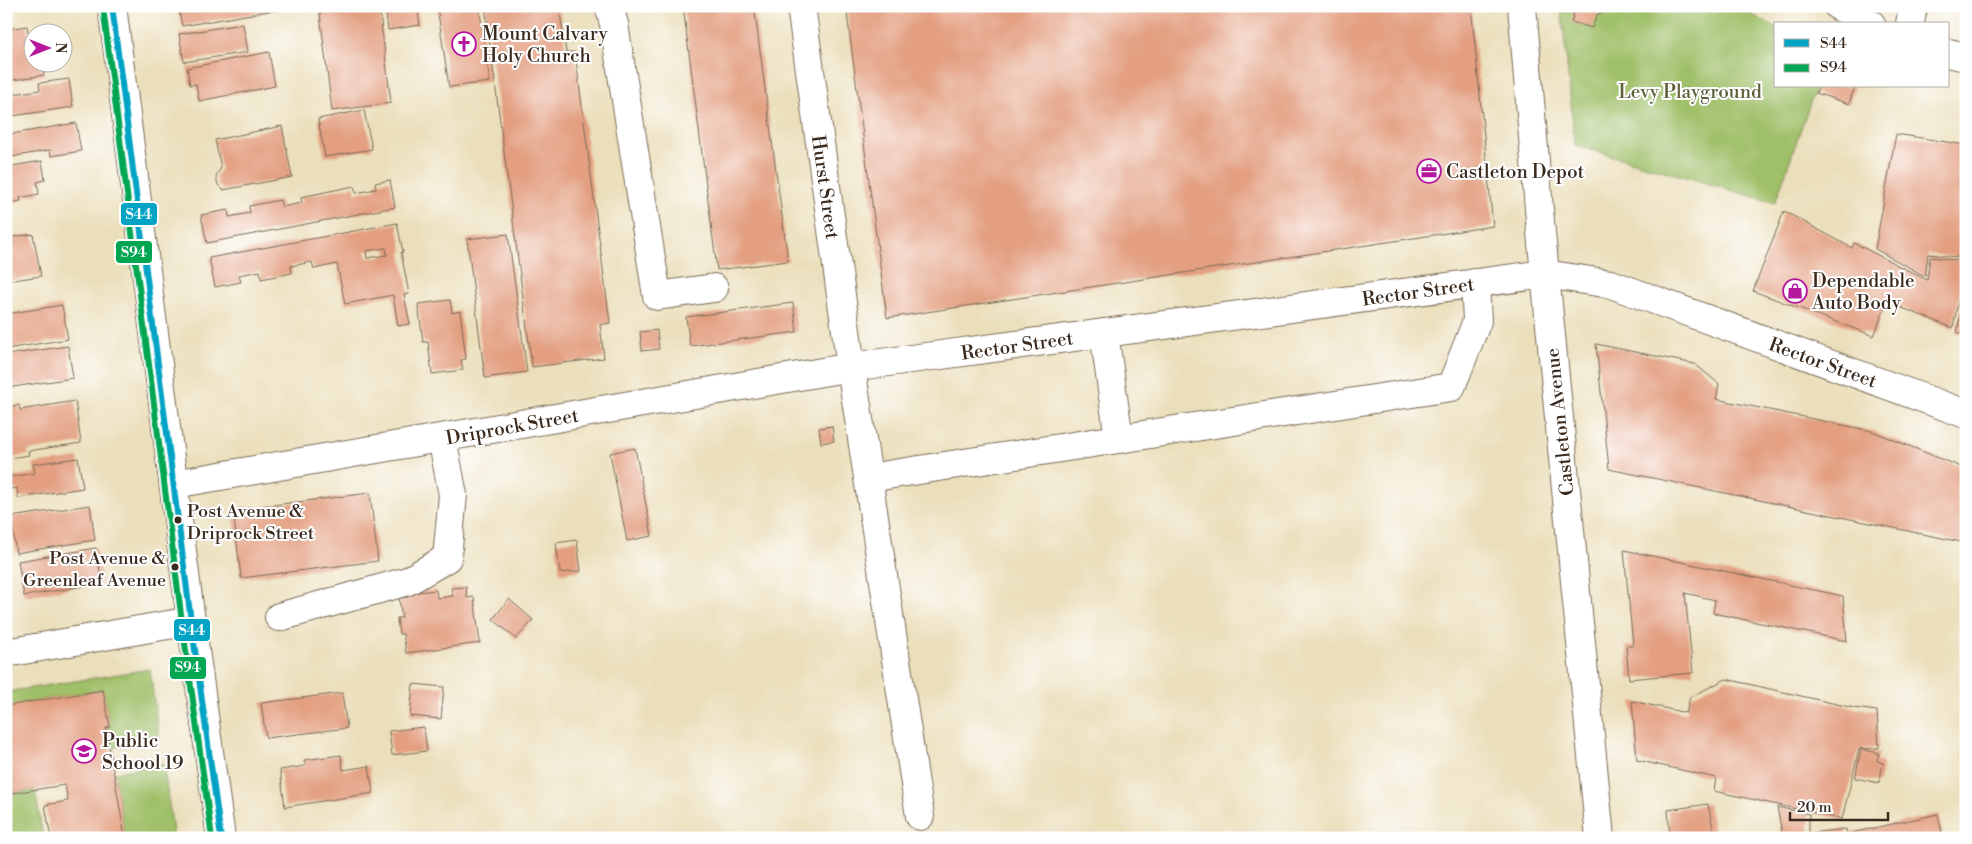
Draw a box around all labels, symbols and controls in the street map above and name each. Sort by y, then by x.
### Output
north arrow [22,22,72,72]
place label: Mount Calvary Holy Church [482,22,609,68]
legend [1774,22,1950,88]
church icon: Mount Calvary Holy Church [451,31,477,57]
text: S44 [1820,34,1847,53]
text: N [51,42,69,54]
text: S94 [1820,58,1847,77]
park label: Levy Playground [1618,80,1762,104]
street label: Hurst Street [806,133,844,241]
office icon: Castleton Depot [1416,158,1442,184]
place label: Castleton Depot [1446,160,1585,184]
line badge: S44 [120,202,158,226]
text: S44 [126,206,152,224]
line badge: S94 [115,240,153,264]
text: S94 [121,244,147,262]
place label: Dependable Auto Body [1811,269,1915,315]
street label: Rector Street [1360,272,1476,312]
shop icon: Dependable Auto Body [1782,278,1808,304]
street label: Rector Street [959,326,1075,366]
street label: Rector Street [1765,332,1880,394]
street label: Castleton Avenue [1540,347,1580,497]
street label: Driprock Street [444,403,581,450]
place label: Post Avenue & Driprock Street [187,500,315,545]
marker: Post Avenue & Driprock Street [173,515,183,525]
place label: Post Avenue & Greenleaf Avenue [23,547,167,592]
marker: Post Avenue & Greenleaf Avenue [170,562,180,572]
line badge: S44 [173,618,211,642]
text: S44 [179,622,205,640]
line badge: S94 [169,656,207,680]
text: S94 [175,659,201,677]
place label: Public School 19 [102,729,184,775]
school or university icon: Public School 19 [71,738,97,764]
scale bar [1790,789,1887,821]
text: 20 m [1797,798,1832,817]

